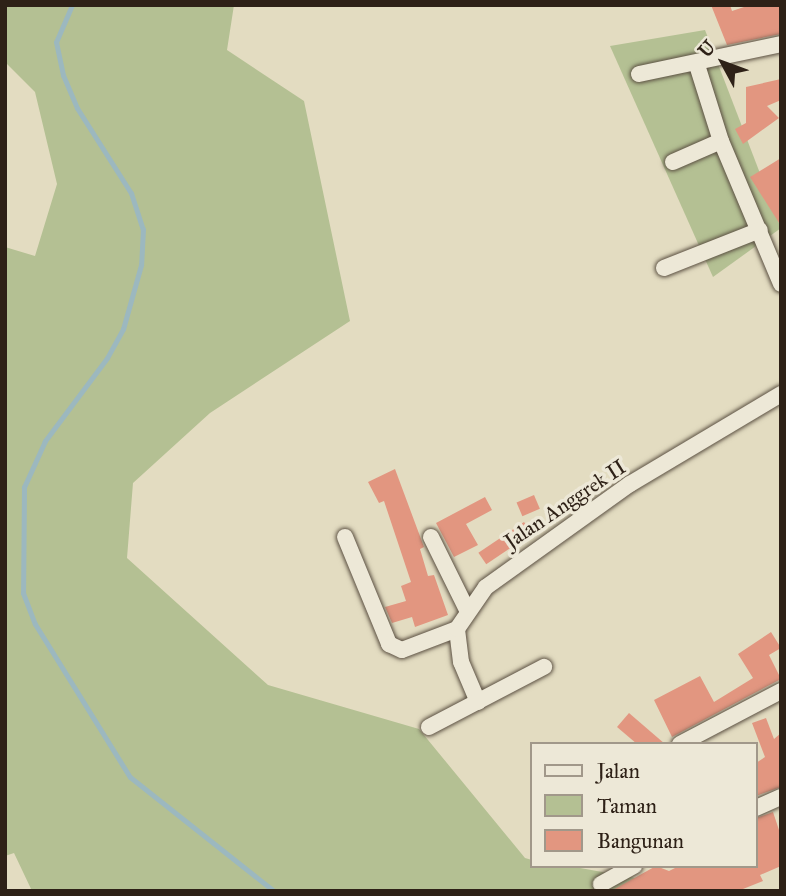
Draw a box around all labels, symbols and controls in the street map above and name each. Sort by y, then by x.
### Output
north arrow [688,28,758,98]
text: U [693,36,720,62]
street label: Jalan Anggrek II [499,454,631,554]
legend [530,742,758,868]
text: Jalan [597,758,640,784]
text: Taman [597,793,657,819]
text: Bangunan [597,828,684,854]

